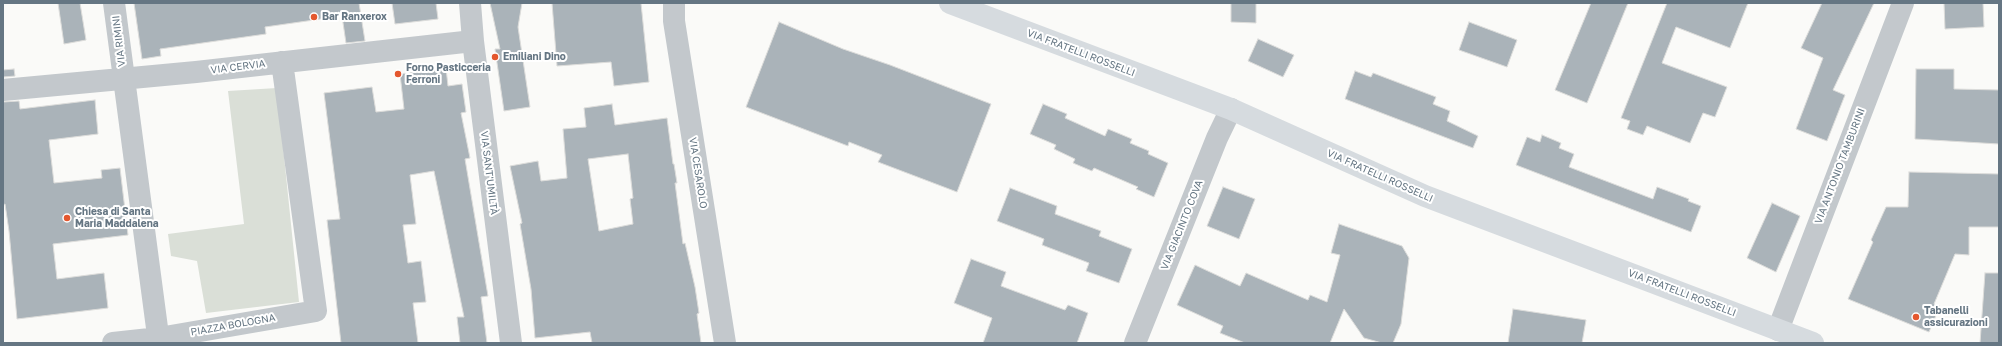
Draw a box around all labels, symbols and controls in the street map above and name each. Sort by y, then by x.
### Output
place label: Bar Ranxerox [322,11,387,23]
marker: Bar Ranxerox [309,12,319,22]
street label: VIA RIMINI [110,15,128,67]
street label: VIA FRATELLI ROSSELLI [1025,27,1137,79]
place label: Emiliani Dino [503,51,566,63]
marker: Emiliani Dino [490,52,500,62]
street label: VIA CERVIA [210,58,266,76]
place label: Forno Pasticceria Ferroni [406,62,491,86]
marker: Forno Pasticceria Ferroni [393,69,403,79]
street label: VIA ANTONIO TAMBURINI [1812,107,1868,225]
street label: VIA SANT'UMILTÀ [478,130,500,216]
street label: VIA CESAROLO [686,137,710,209]
street label: VIA FRATELLI ROSSELLI [1325,147,1435,205]
street label: VIA GIACINTO COVA [1159,178,1205,272]
place label: Chiesa di Santa Maria Maddalena [75,206,158,230]
marker: Chiesa di Santa Maria Maddalena [62,213,72,223]
street label: VIA FRATELLI ROSSELLI [1626,267,1738,319]
place label: Tabanelli assicurazioni [1924,305,1988,328]
street label: PIAZZA BOLOGNA [190,312,276,338]
marker: Tabanelli assicurazioni [1911,312,1921,322]

